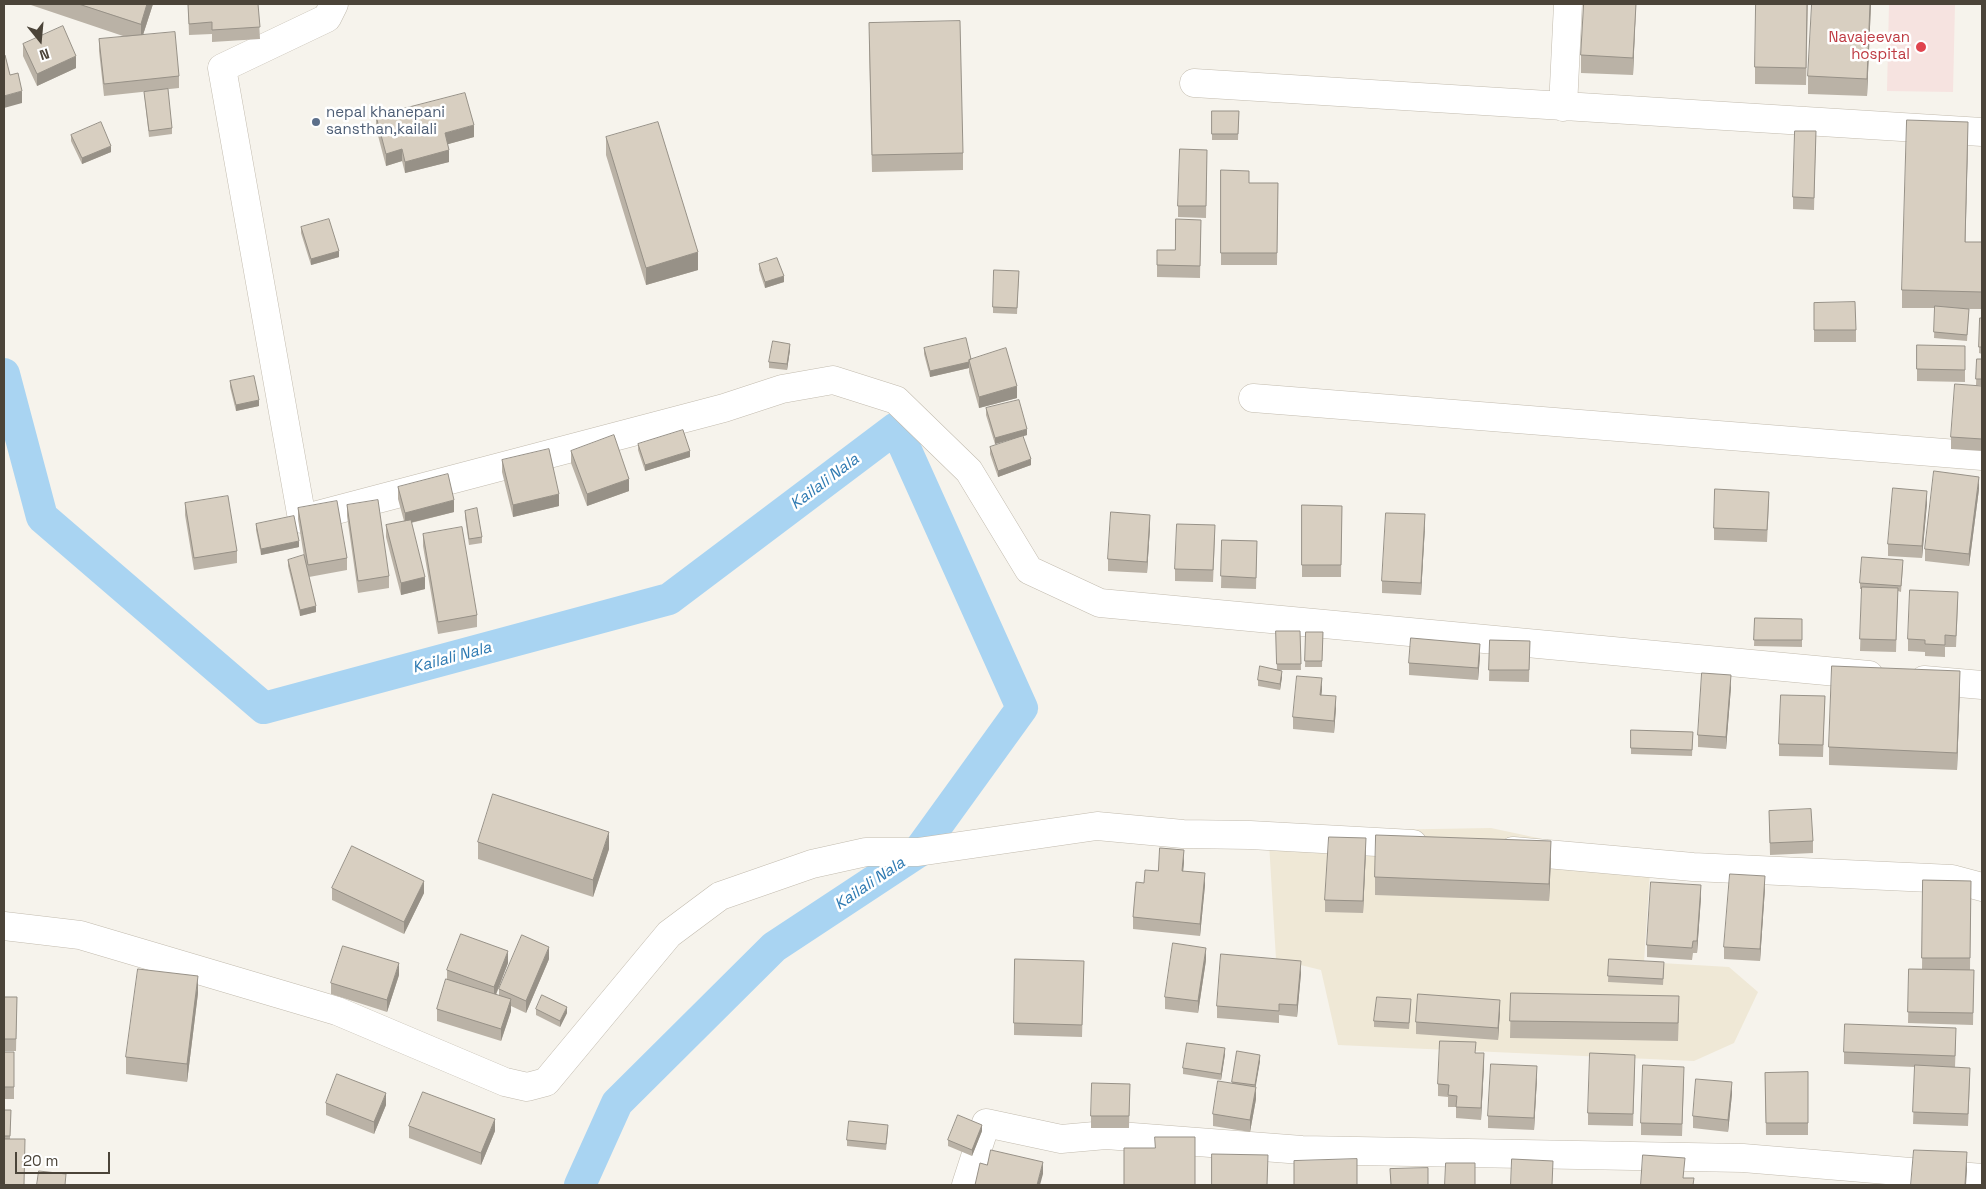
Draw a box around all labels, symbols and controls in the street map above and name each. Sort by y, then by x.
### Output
north arrow [15,15,65,65]
place label: Navajeevan hospital [1829,29,1910,64]
marker: Navajeevan hospital [1914,40,1928,54]
text: N [37,44,52,64]
place label: nepal khanepani sansthan,kailali [326,104,445,139]
marker: nepal khanepani sansthan,kailali [310,116,322,128]
water label: Kailali Nala [787,450,863,514]
water label: Kailali Nala [410,638,494,678]
water label: Kailali Nala [831,853,909,915]
scale bar [18,1142,112,1174]
text: 20 m [23,1151,58,1170]

